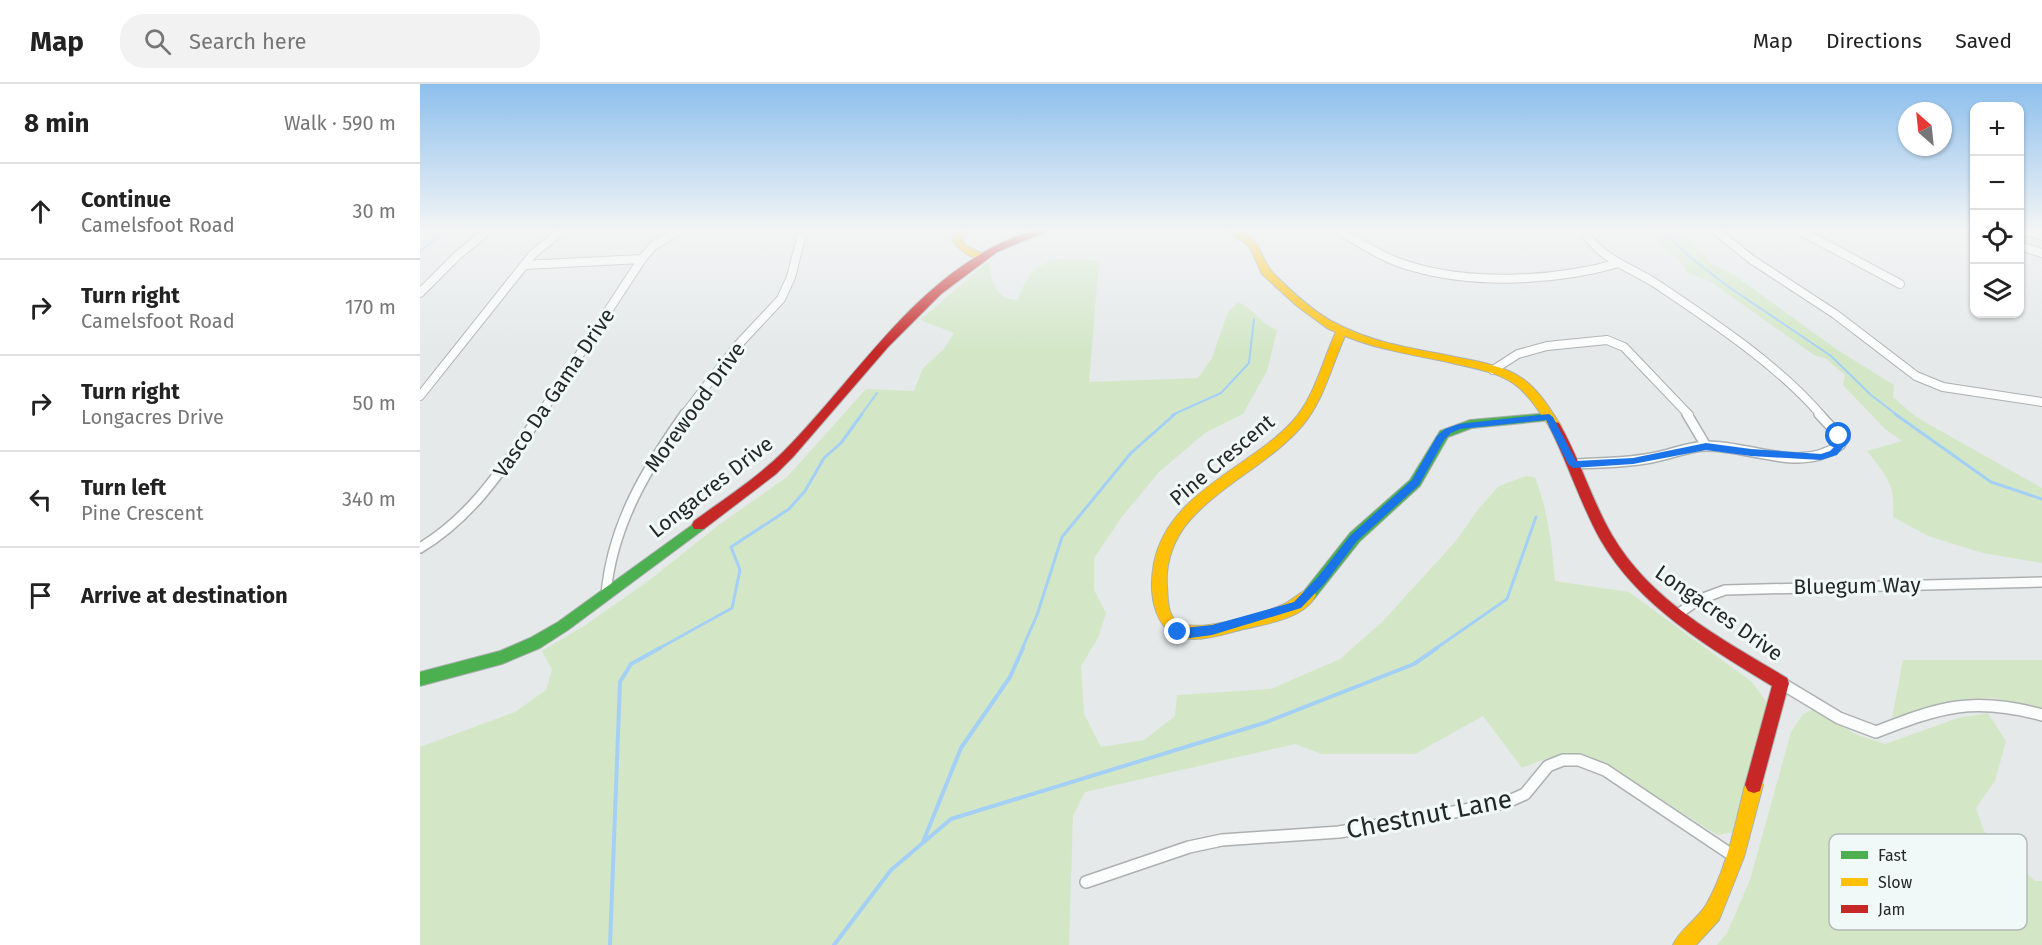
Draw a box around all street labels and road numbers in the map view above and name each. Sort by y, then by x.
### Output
street label: Vasco Da Gama Drive [488,303,620,483]
street label: Morewood Drive [639,337,751,477]
street label: Pine Crescent [1164,408,1280,511]
street label: Longacres Drive [644,431,778,543]
street label: Longacres Drive [1650,559,1788,667]
street label: Bluegum Way [1793,572,1921,600]
street label: Chestnut Lane [1344,783,1515,846]

